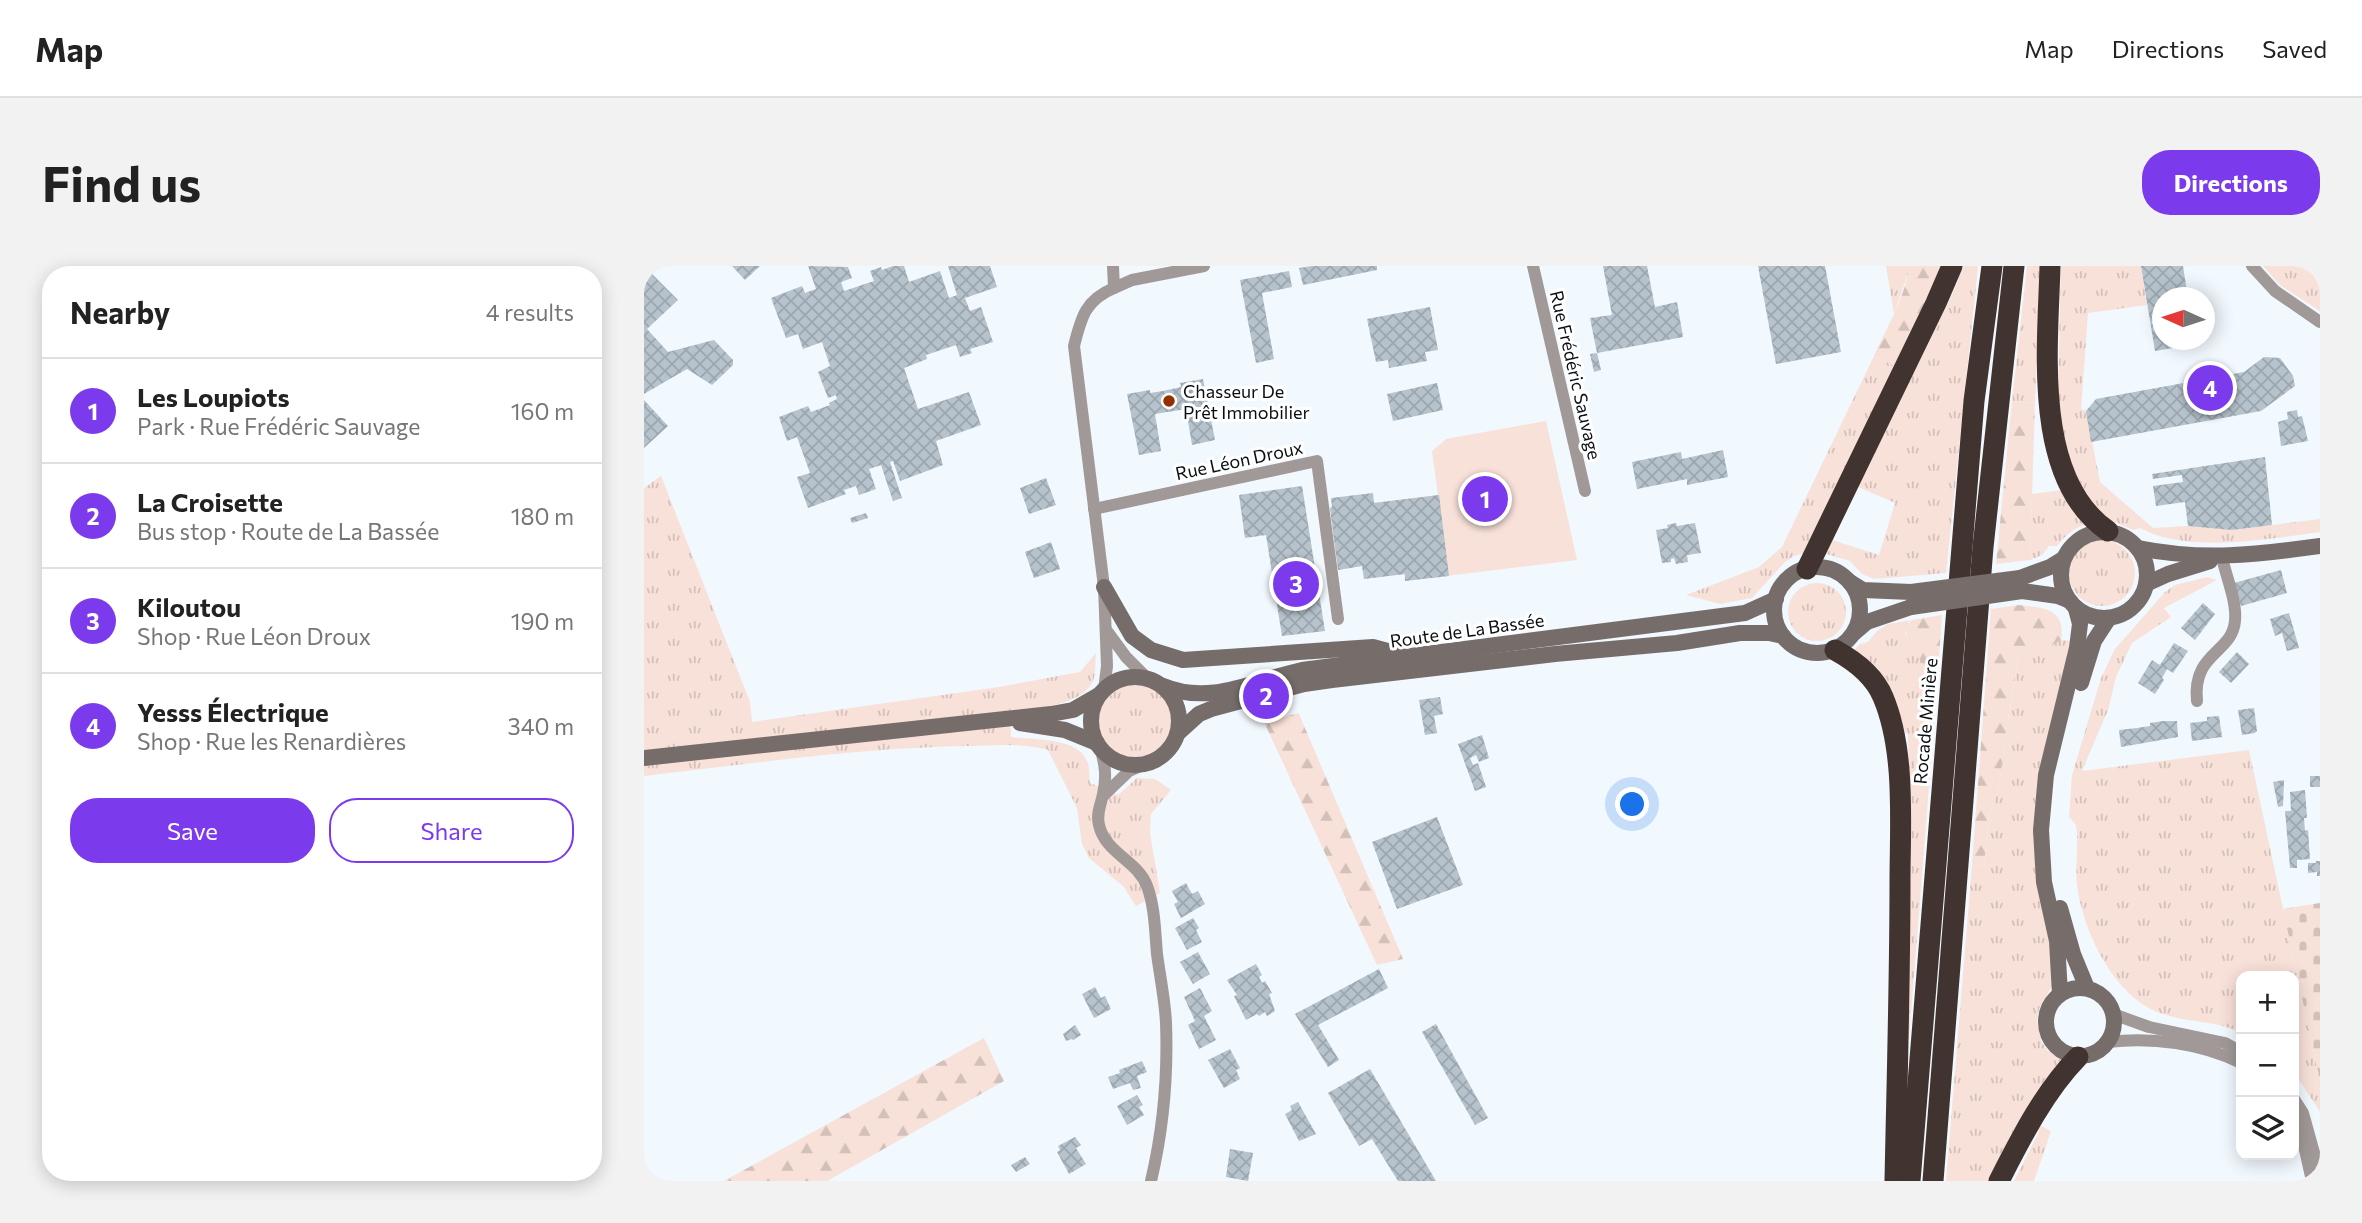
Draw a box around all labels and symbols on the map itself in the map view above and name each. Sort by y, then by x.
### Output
north arrow [2152,287,2215,350]
street label: Rue Frédéric Sauvage [1546,288,1606,462]
pin: 4 [2187,362,2233,414]
place label: Chasseur De Prêt Immobilier [1183,380,1310,423]
marker: Chasseur De Prêt Immobilier [1161,393,1177,409]
street label: Rue Léon Droux [1173,436,1305,484]
pin: 1 [1462,473,1508,525]
pin: 3 [1273,558,1319,610]
street label: Route de La Bassée [1389,608,1545,652]
street label: Rocade Minière [1909,657,1941,785]
pin: 2 [1243,670,1289,722]
your location [1615,787,1649,821]

